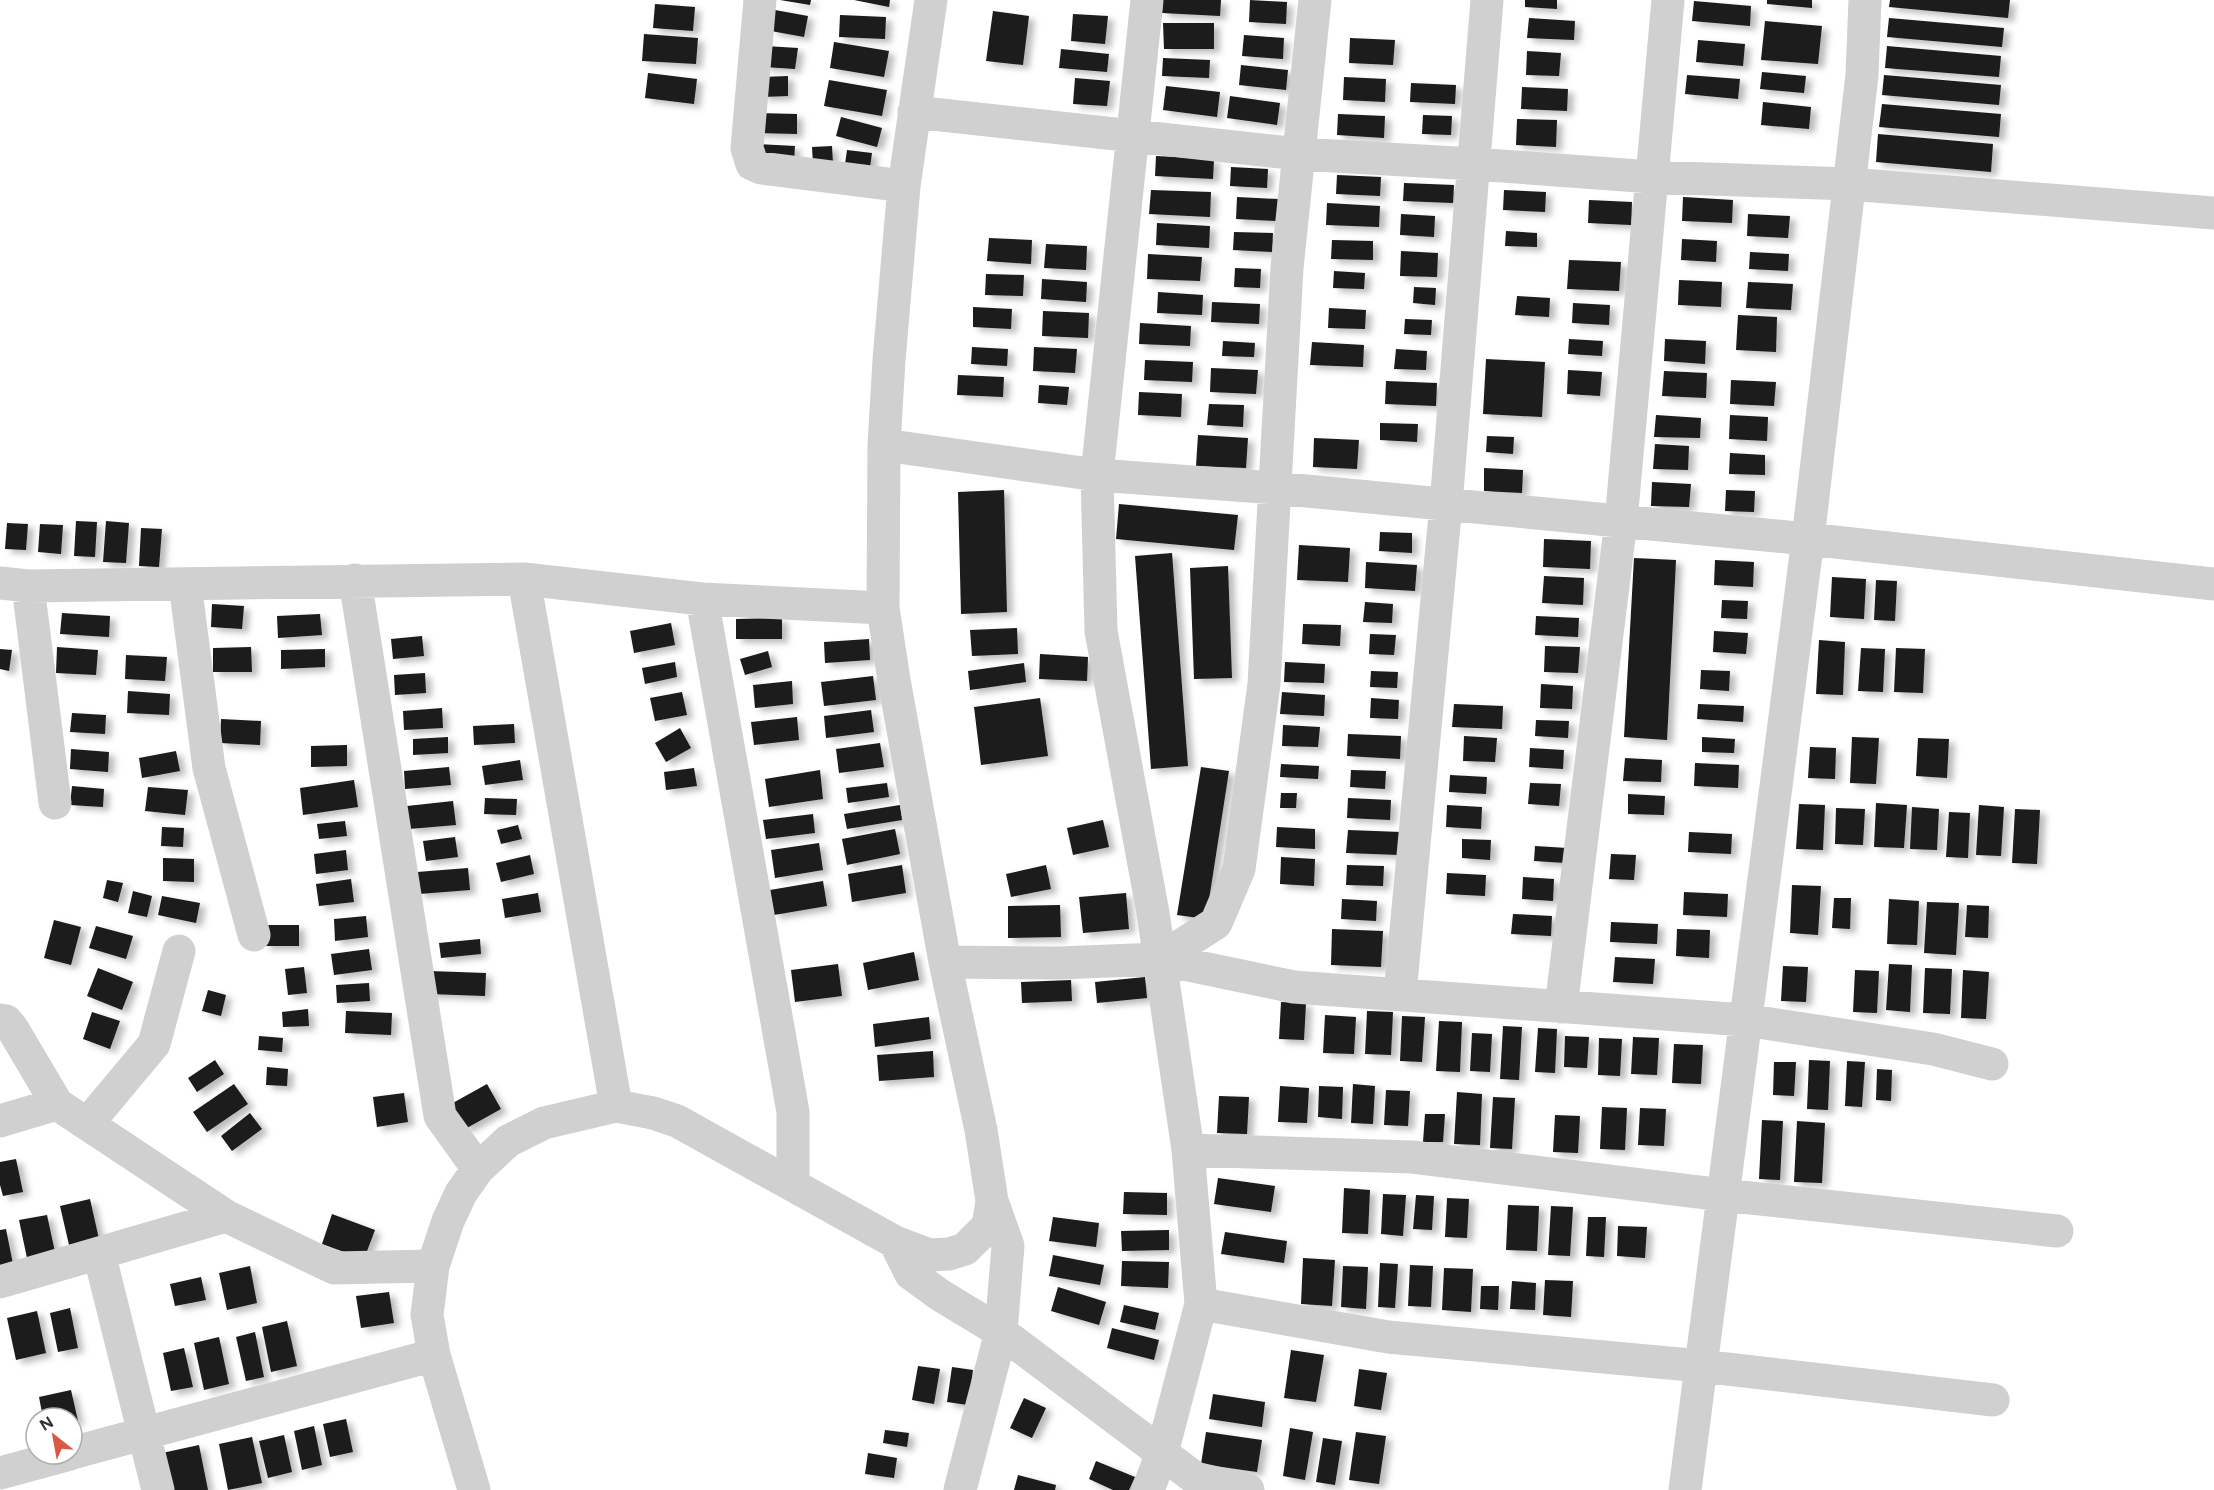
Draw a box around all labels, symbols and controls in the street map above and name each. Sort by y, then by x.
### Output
north arrow [24,1406,84,1466]
text: N [36,1412,57,1435]

